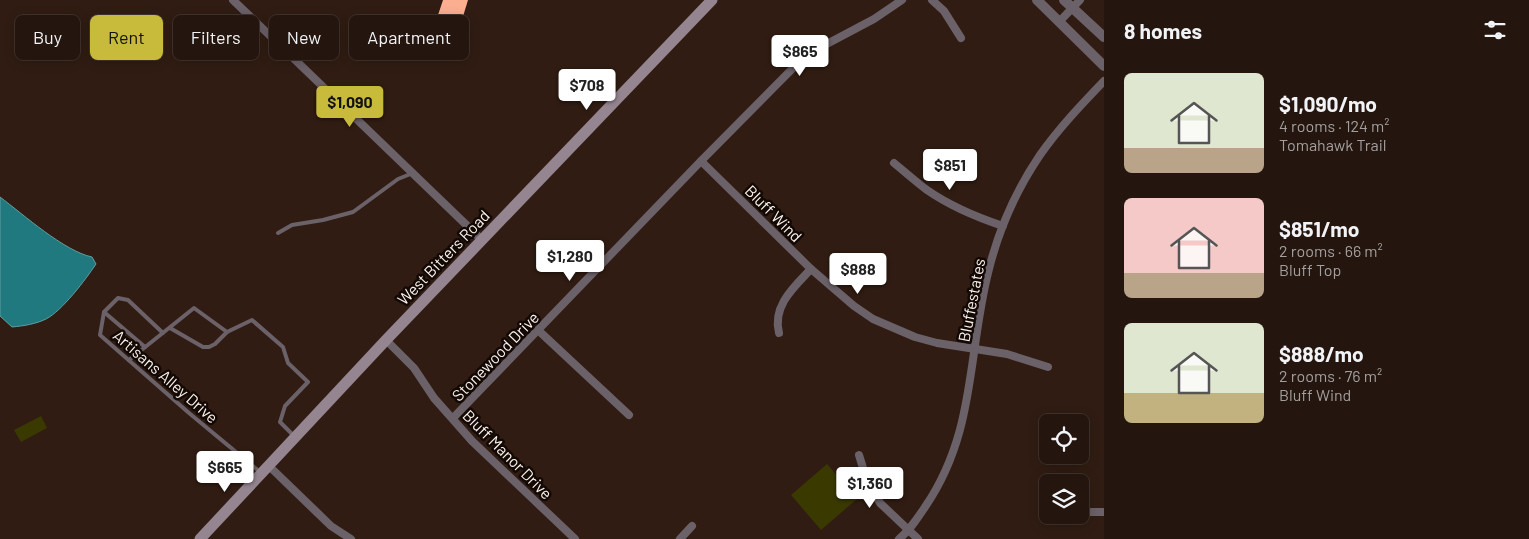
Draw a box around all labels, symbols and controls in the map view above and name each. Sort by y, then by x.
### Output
chip: Buy [15,15,80,60]
chip: Rent [90,15,163,60]
chip: Filters [173,15,259,60]
chip: New [269,15,339,60]
chip: Apartment [349,15,469,60]
icon: filters [1481,16,1509,44]
text: 8 homes [1124,18,1202,43]
pin: $865 [770,34,830,77]
text: $865 [782,41,818,60]
pin: $708 [557,68,617,111]
text: $708 [570,75,604,94]
pin: $1,090 [309,86,391,128]
text: $1,090/mo [1279,91,1377,116]
text: $1,090 [327,92,373,111]
icon: home [1164,93,1224,153]
text: 4 rooms · 124 m² [1279,116,1390,135]
text: Tomahawk Trail [1279,135,1387,154]
pin: $851 [920,148,980,191]
text: $851 [934,155,966,174]
street label: Bluff Wind [742,181,806,245]
street label: West Bitters Road [393,206,493,308]
text: $851/mo [1279,216,1359,241]
icon: home [1164,218,1224,278]
pin: $1,280 [529,240,611,282]
text: 2 rooms · 66 m² [1279,241,1383,260]
text: $1,280 [547,246,593,265]
pin: $888 [828,252,888,295]
street label: Bluffestates [954,257,988,343]
text: $888 [840,259,876,278]
text: Bluff Top [1279,260,1341,279]
street label: Stonewood Drive [448,307,542,405]
street label: Artisans Alley Drive [110,325,222,427]
text: $888/mo [1279,341,1364,366]
icon: home [1164,343,1224,403]
text: 2 rooms · 76 m² [1279,366,1382,385]
text: Bluff Wind [1279,385,1351,404]
street label: Bluff Manor Drive [459,405,557,503]
map controls [1039,414,1089,524]
button: locate [1039,414,1089,464]
pin: $665 [195,450,255,493]
text: $665 [208,457,242,476]
pin: $1,360 [829,466,911,509]
text: $1,360 [847,473,893,492]
button: layers [1039,474,1089,524]

